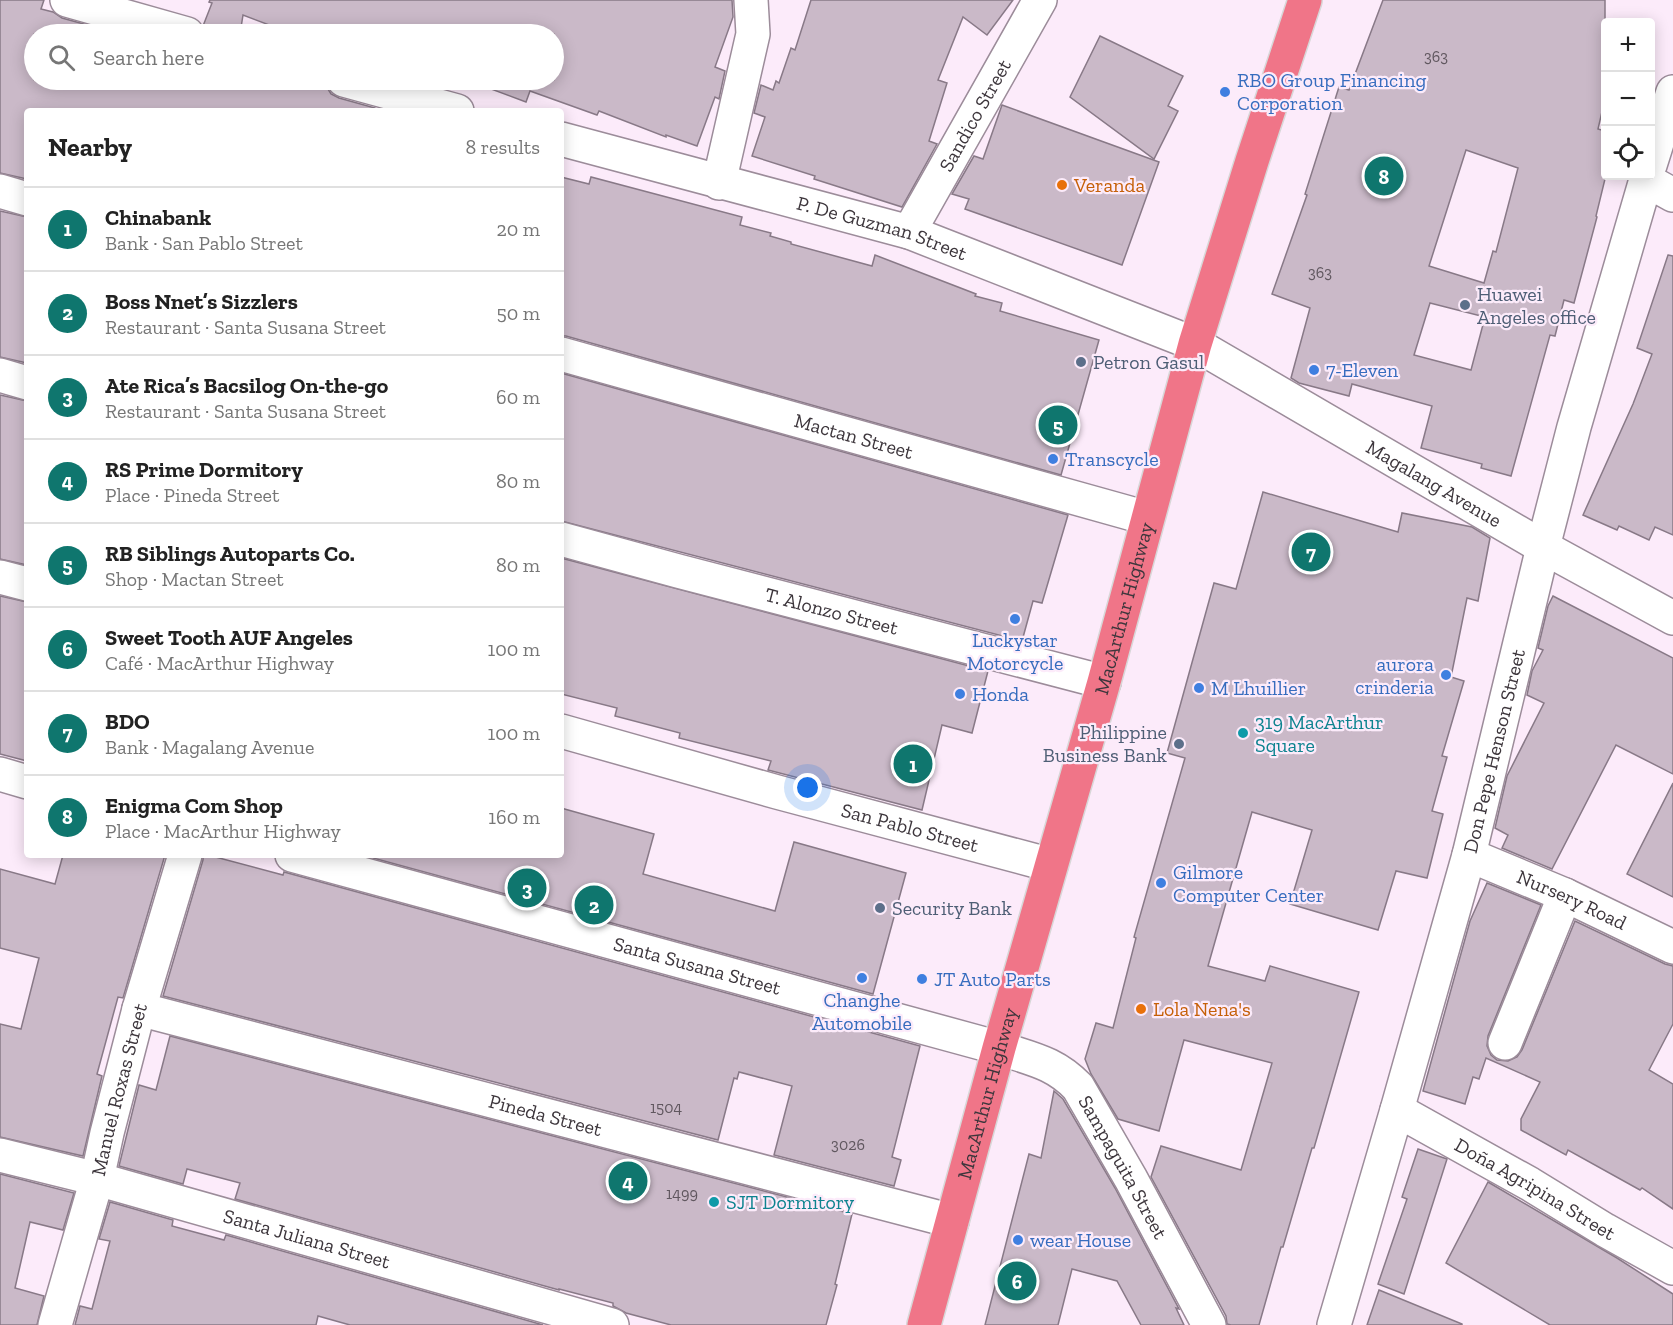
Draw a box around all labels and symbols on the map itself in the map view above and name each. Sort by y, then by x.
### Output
house number: 363 [1424,47,1448,66]
street label: Sandico Street [934,54,1016,176]
place label: RBO Group Financing Corporation [1237,68,1426,115]
marker: RBO Group Financing Corporation [1218,85,1232,99]
pin: 8 [1364,154,1404,198]
place label: Veranda [1073,173,1146,197]
marker: Veranda [1055,178,1069,192]
street label: P. De Guzman Street [794,191,971,266]
house number: 363 [1308,263,1332,282]
place label: Huawei Angeles office [1477,282,1596,329]
marker: Huawei Angeles office [1458,298,1472,312]
place label: Petron Gasul [1093,350,1204,374]
marker: Petron Gasul [1074,355,1088,369]
place label: 7-Eleven [1326,358,1399,382]
marker: 7-Eleven [1307,363,1321,377]
pin: 5 [1038,402,1078,448]
street label: Mactan Street [792,408,916,464]
street label: Magalang Avenue [1362,435,1506,532]
place label: Transcycle [1065,447,1159,471]
marker: Transcycle [1046,452,1060,466]
street label: MacArthur Highway [1089,519,1159,697]
pin: 7 [1292,530,1330,574]
street label: T. Alonzo Street [763,582,901,640]
marker: Luckystar Motorcycle [1008,612,1022,626]
place label: Luckystar Motorcycle [967,628,1063,675]
street label: Don Pepe Henson Street [1458,646,1530,855]
place label: aurora crinderia [1355,652,1434,699]
marker: aurora crinderia [1439,668,1453,682]
place label: M Lhuillier [1211,676,1306,700]
marker: M Lhuillier [1192,681,1206,695]
place label: Honda [972,682,1029,706]
marker: Honda [953,687,967,701]
place label: 319 MacArthur Square [1255,710,1383,757]
place label: Philippine Business Bank [1043,720,1168,767]
marker: 319 MacArthur Square [1236,726,1250,740]
marker: Philippine Business Bank [1172,737,1186,751]
pin: 1 [894,742,932,786]
your location [793,773,822,802]
street label: San Pablo Street [839,798,982,857]
place label: Gilmore Computer Center [1173,860,1324,907]
street label: Nursery Road [1513,864,1631,935]
pin: 3 [508,866,546,910]
marker: Gilmore Computer Center [1154,876,1168,890]
pin: 2 [574,882,614,928]
place label: Security Bank [892,896,1012,920]
marker: Security Bank [873,901,887,915]
street label: Santa Susana Street [611,931,784,1000]
place label: JT Auto Parts [934,967,1051,991]
marker: Changhe Automobile [855,971,869,985]
marker: JT Auto Parts [915,972,929,986]
place label: Changhe Automobile [812,988,912,1035]
place label: Lola Nena's [1153,997,1251,1021]
street label: Manuel Roxas Street [86,1000,152,1178]
marker: Lola Nena's [1134,1002,1148,1016]
street label: MacArthur Highway [952,1004,1022,1182]
street label: Pineda Street [486,1089,605,1141]
street label: Sampaguita Street [1073,1091,1173,1243]
house number: 1504 [650,1098,682,1117]
street label: Doña Agripina Street [1451,1133,1620,1246]
house number: 3026 [831,1135,865,1154]
pin: 4 [608,1158,648,1204]
house number: 1499 [666,1184,698,1203]
place label: SJT Dormitory [726,1190,855,1214]
marker: SJT Dormitory [707,1195,721,1209]
street label: Santa Juliana Street [221,1203,393,1274]
place label: wear House [1030,1228,1131,1252]
marker: wear House [1011,1233,1025,1247]
pin: 6 [998,1258,1036,1304]

